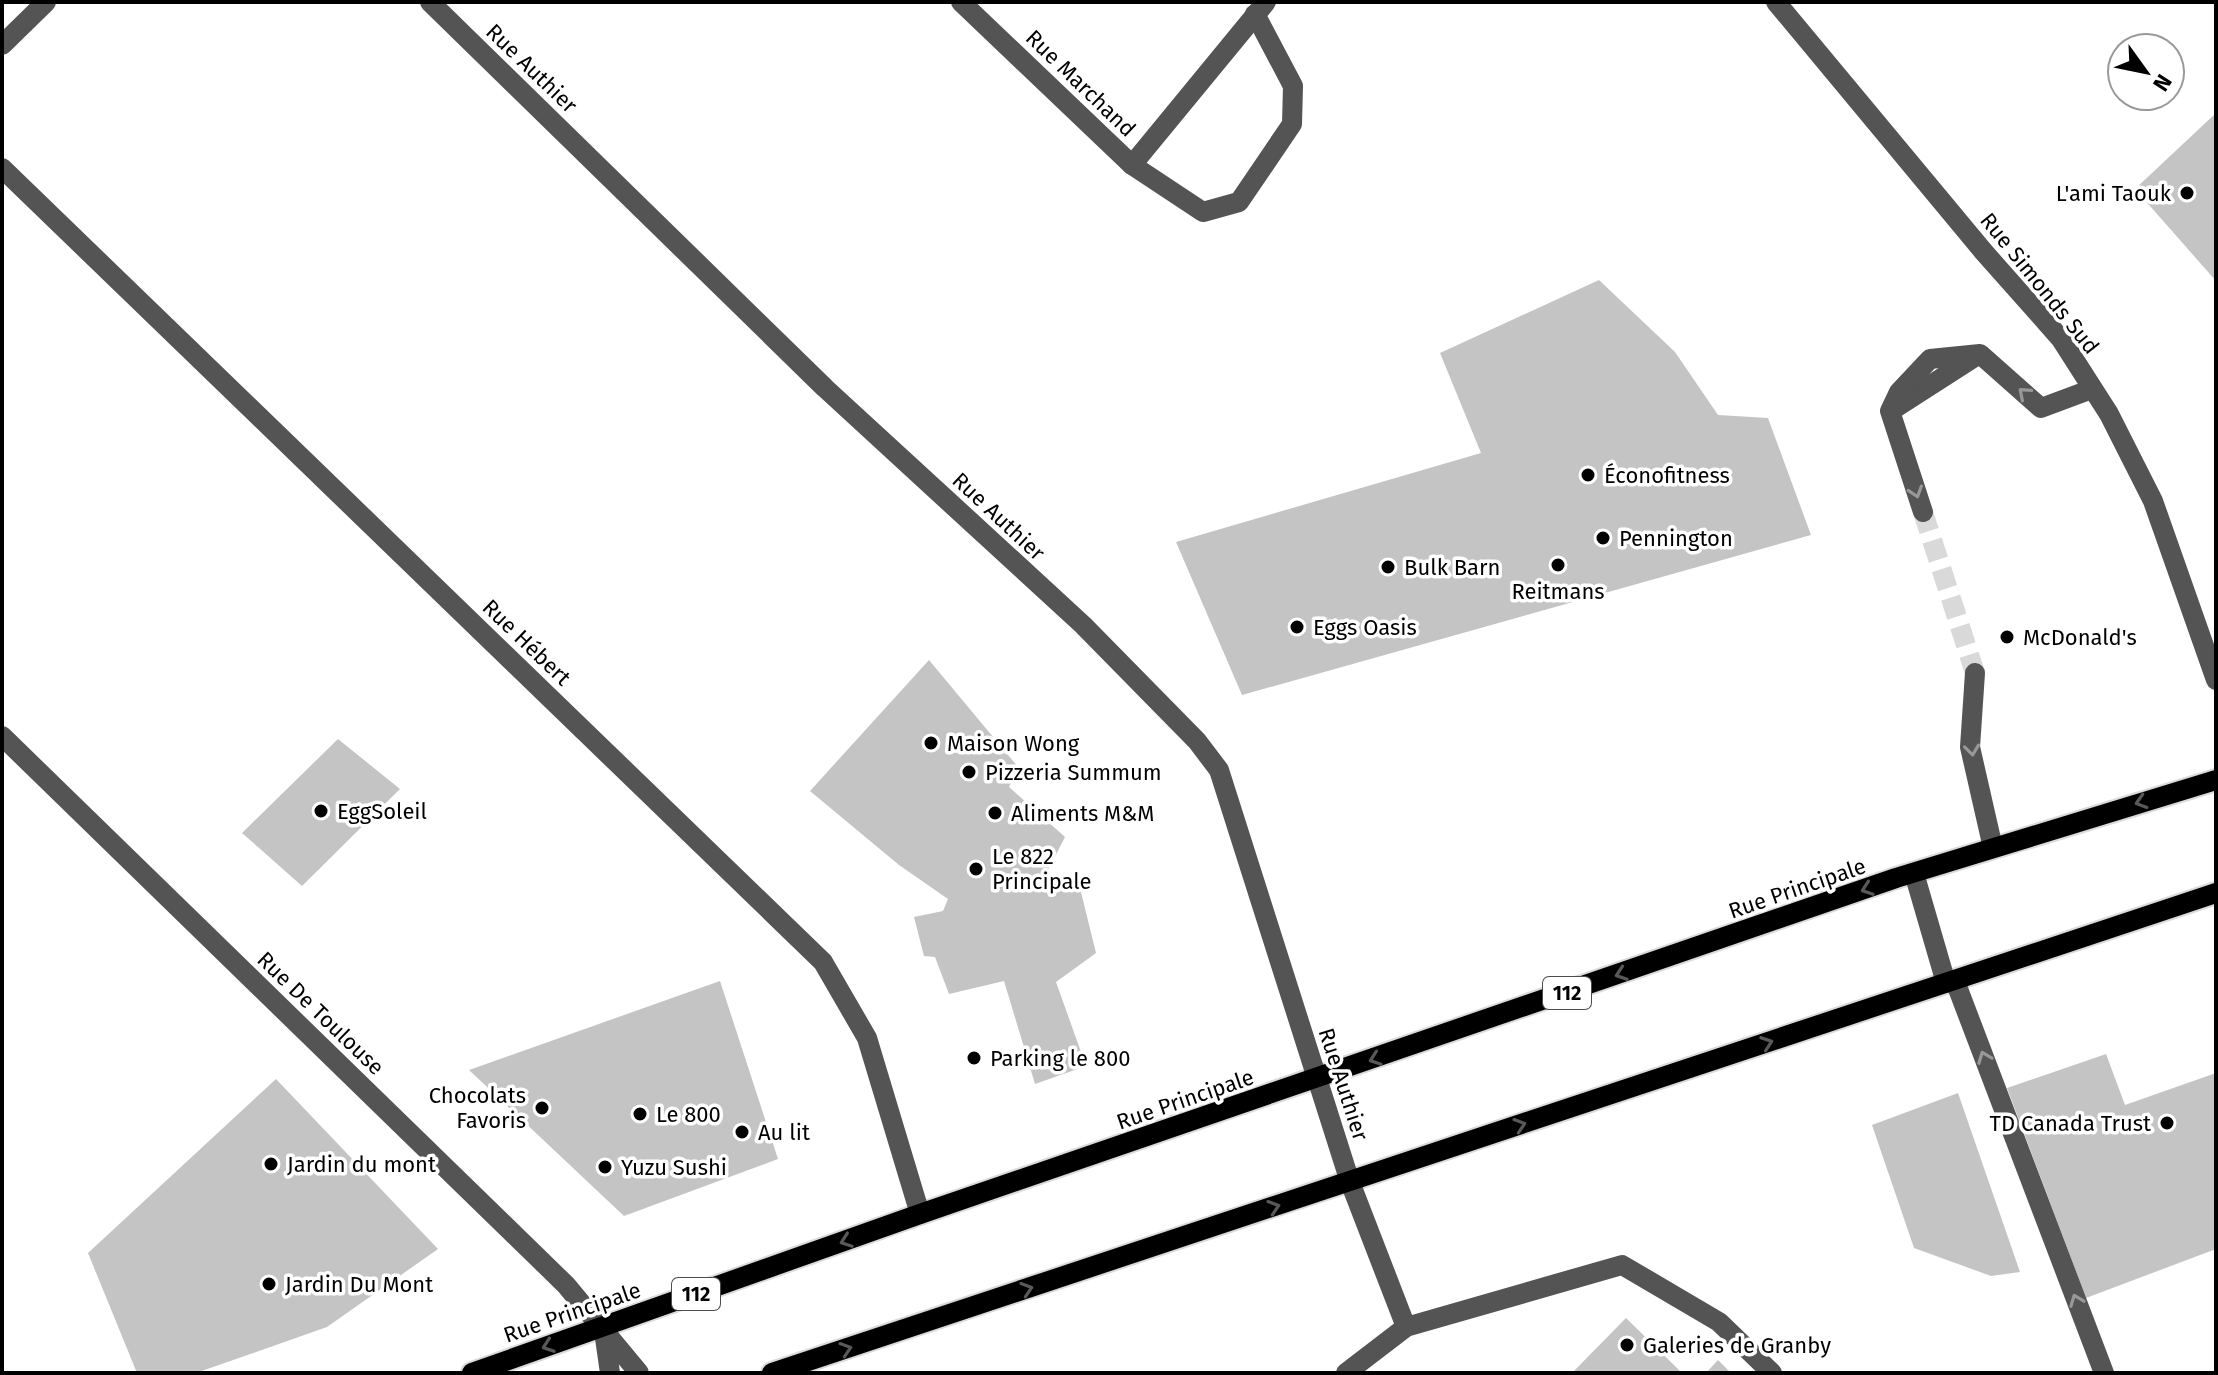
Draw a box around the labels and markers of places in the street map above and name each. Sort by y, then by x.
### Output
place label: L'ami Taouk [2056,180,2172,207]
marker: L'ami Taouk [2178,184,2196,202]
place label: Éconofitness [1604,462,1730,489]
marker: Éconofitness [1579,466,1597,484]
place label: Pennington [1619,525,1733,552]
marker: Pennington [1594,529,1612,547]
place label: Bulk Barn [1404,554,1500,581]
marker: Reitmans [1549,556,1567,574]
marker: Bulk Barn [1379,558,1397,576]
place label: Reitmans [1511,578,1605,605]
place label: Eggs Oasis [1313,614,1417,641]
marker: Eggs Oasis [1288,618,1306,636]
place label: McDonald's [2023,624,2137,651]
marker: McDonald's [1998,628,2016,646]
place label: Maison Wong [947,730,1080,757]
marker: Maison Wong [922,734,940,752]
place label: Pizzeria Summum [985,759,1162,786]
marker: Pizzeria Summum [960,763,978,781]
place label: EggSoleil [337,798,427,825]
place label: Aliments M&M [1011,800,1154,827]
marker: EggSoleil [312,802,330,820]
marker: Aliments M&M [986,804,1004,822]
place label: Le 822 Principale [992,843,1092,895]
marker: Le 822 Principale [967,860,985,878]
place label: Parking le 800 [990,1045,1131,1072]
marker: Parking le 800 [965,1049,983,1067]
place label: Chocolats Favoris [429,1082,526,1134]
marker: Chocolats Favoris [533,1099,551,1117]
place label: Le 800 [656,1101,721,1128]
marker: Le 800 [631,1105,649,1123]
place label: TD Canada Trust [1990,1110,2151,1137]
marker: TD Canada Trust [2158,1114,2176,1132]
place label: Au lit [758,1119,810,1146]
marker: Au lit [733,1123,751,1141]
place label: Jardin du mont [287,1151,436,1178]
place label: Yuzu Sushi [621,1154,727,1181]
marker: Jardin du mont [262,1155,280,1173]
marker: Yuzu Sushi [596,1158,614,1176]
place label: Jardin Du Mont [285,1271,433,1298]
marker: Jardin Du Mont [260,1275,278,1293]
place label: Galeries de Granby [1643,1332,1831,1359]
marker: Galeries de Granby [1618,1336,1636,1354]

